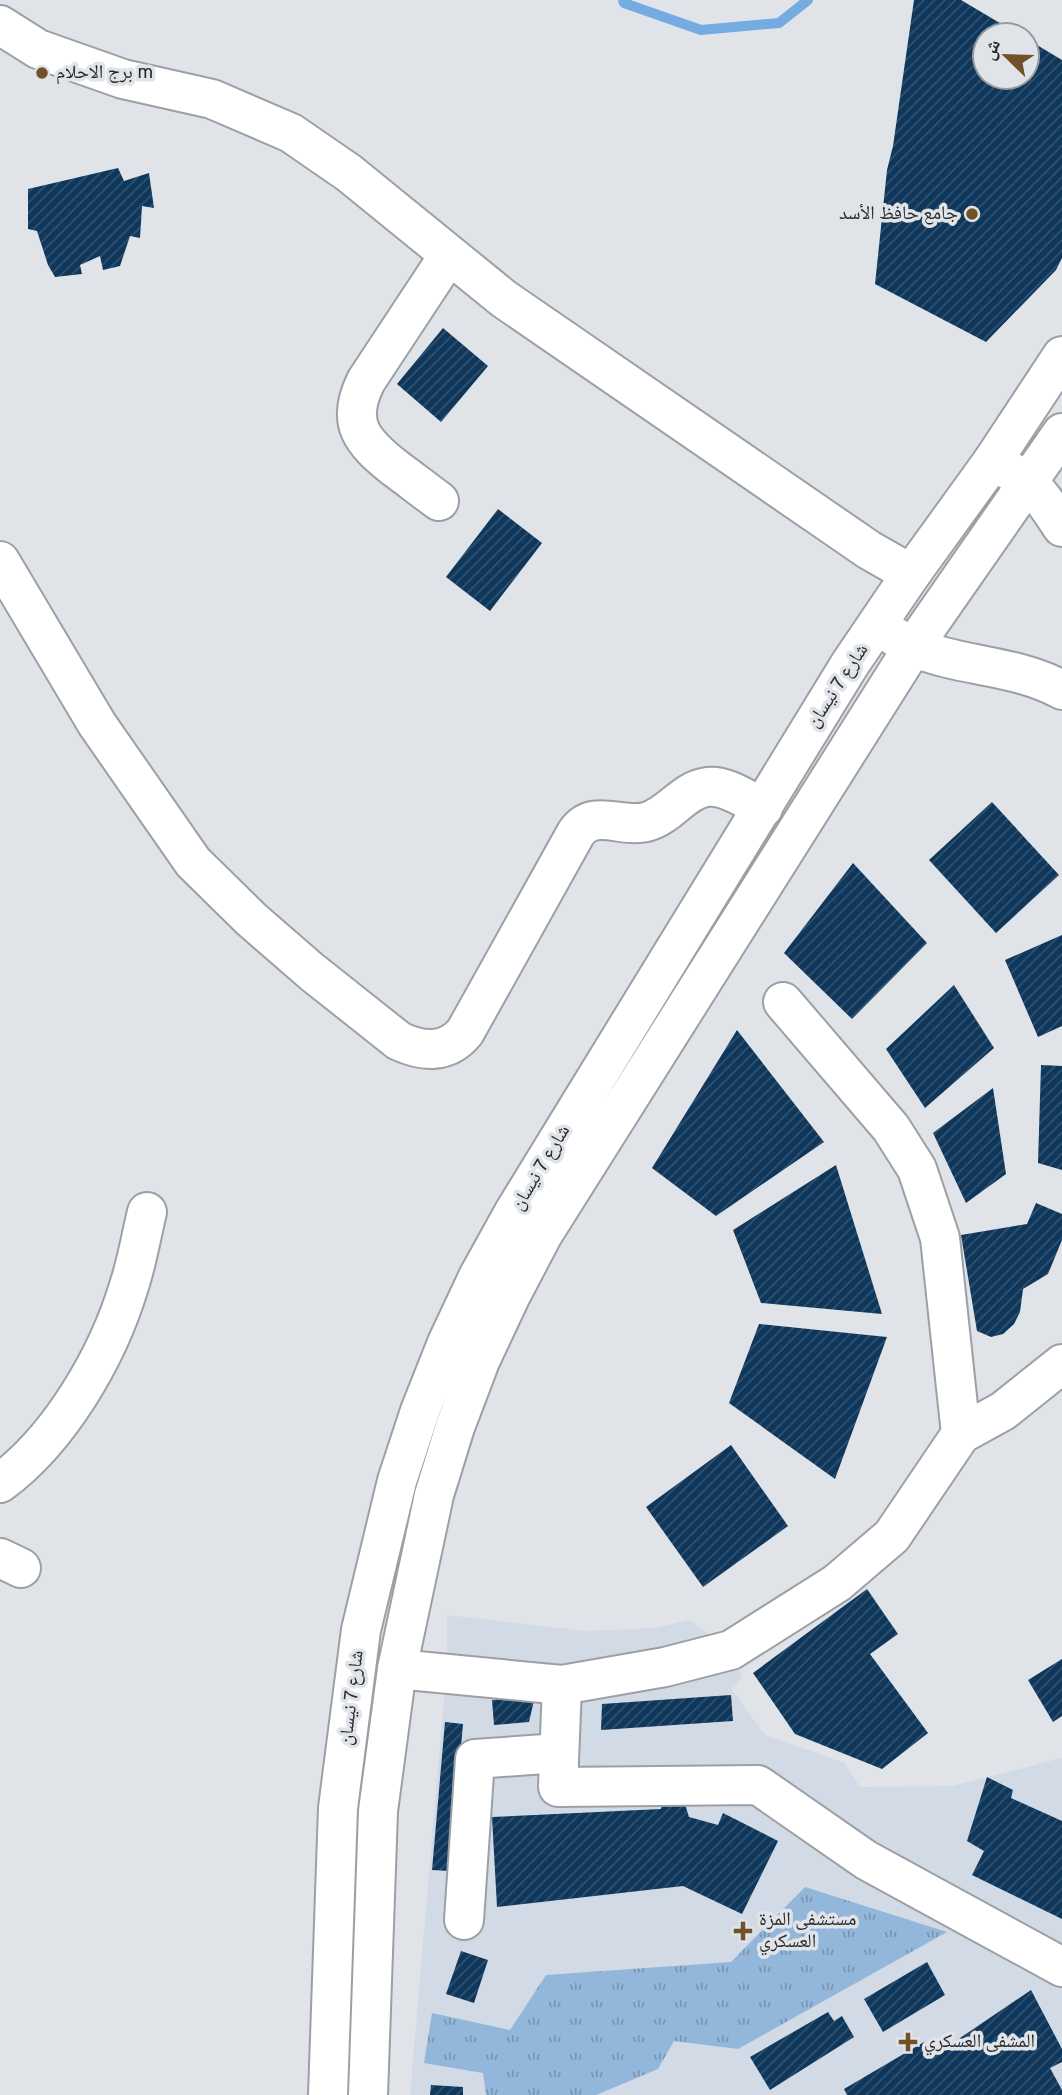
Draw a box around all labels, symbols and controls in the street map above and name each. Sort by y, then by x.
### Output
north arrow [971,21,1041,91]
text: ش [977,36,1007,64]
place label: برج الاحلام m [56,61,153,85]
marker: برج الاحلام m [34,65,50,81]
place label: جامع حافظ الأسد [839,202,958,226]
marker: جامع حافظ الأسد [964,206,980,222]
street label: شارع 7 نيسان [802,639,874,733]
street label: شارع 7 نيسان [506,1121,576,1215]
street label: شارع 7 نيسان [334,1649,370,1747]
place label: مستشفى المزة العسكري [759,1908,856,1956]
marker: مستشفى المزة العسكري [733,1921,753,1941]
place label: المشفى العسكري [924,2030,1035,2056]
marker: المشفى العسكري [898,2032,918,2052]

